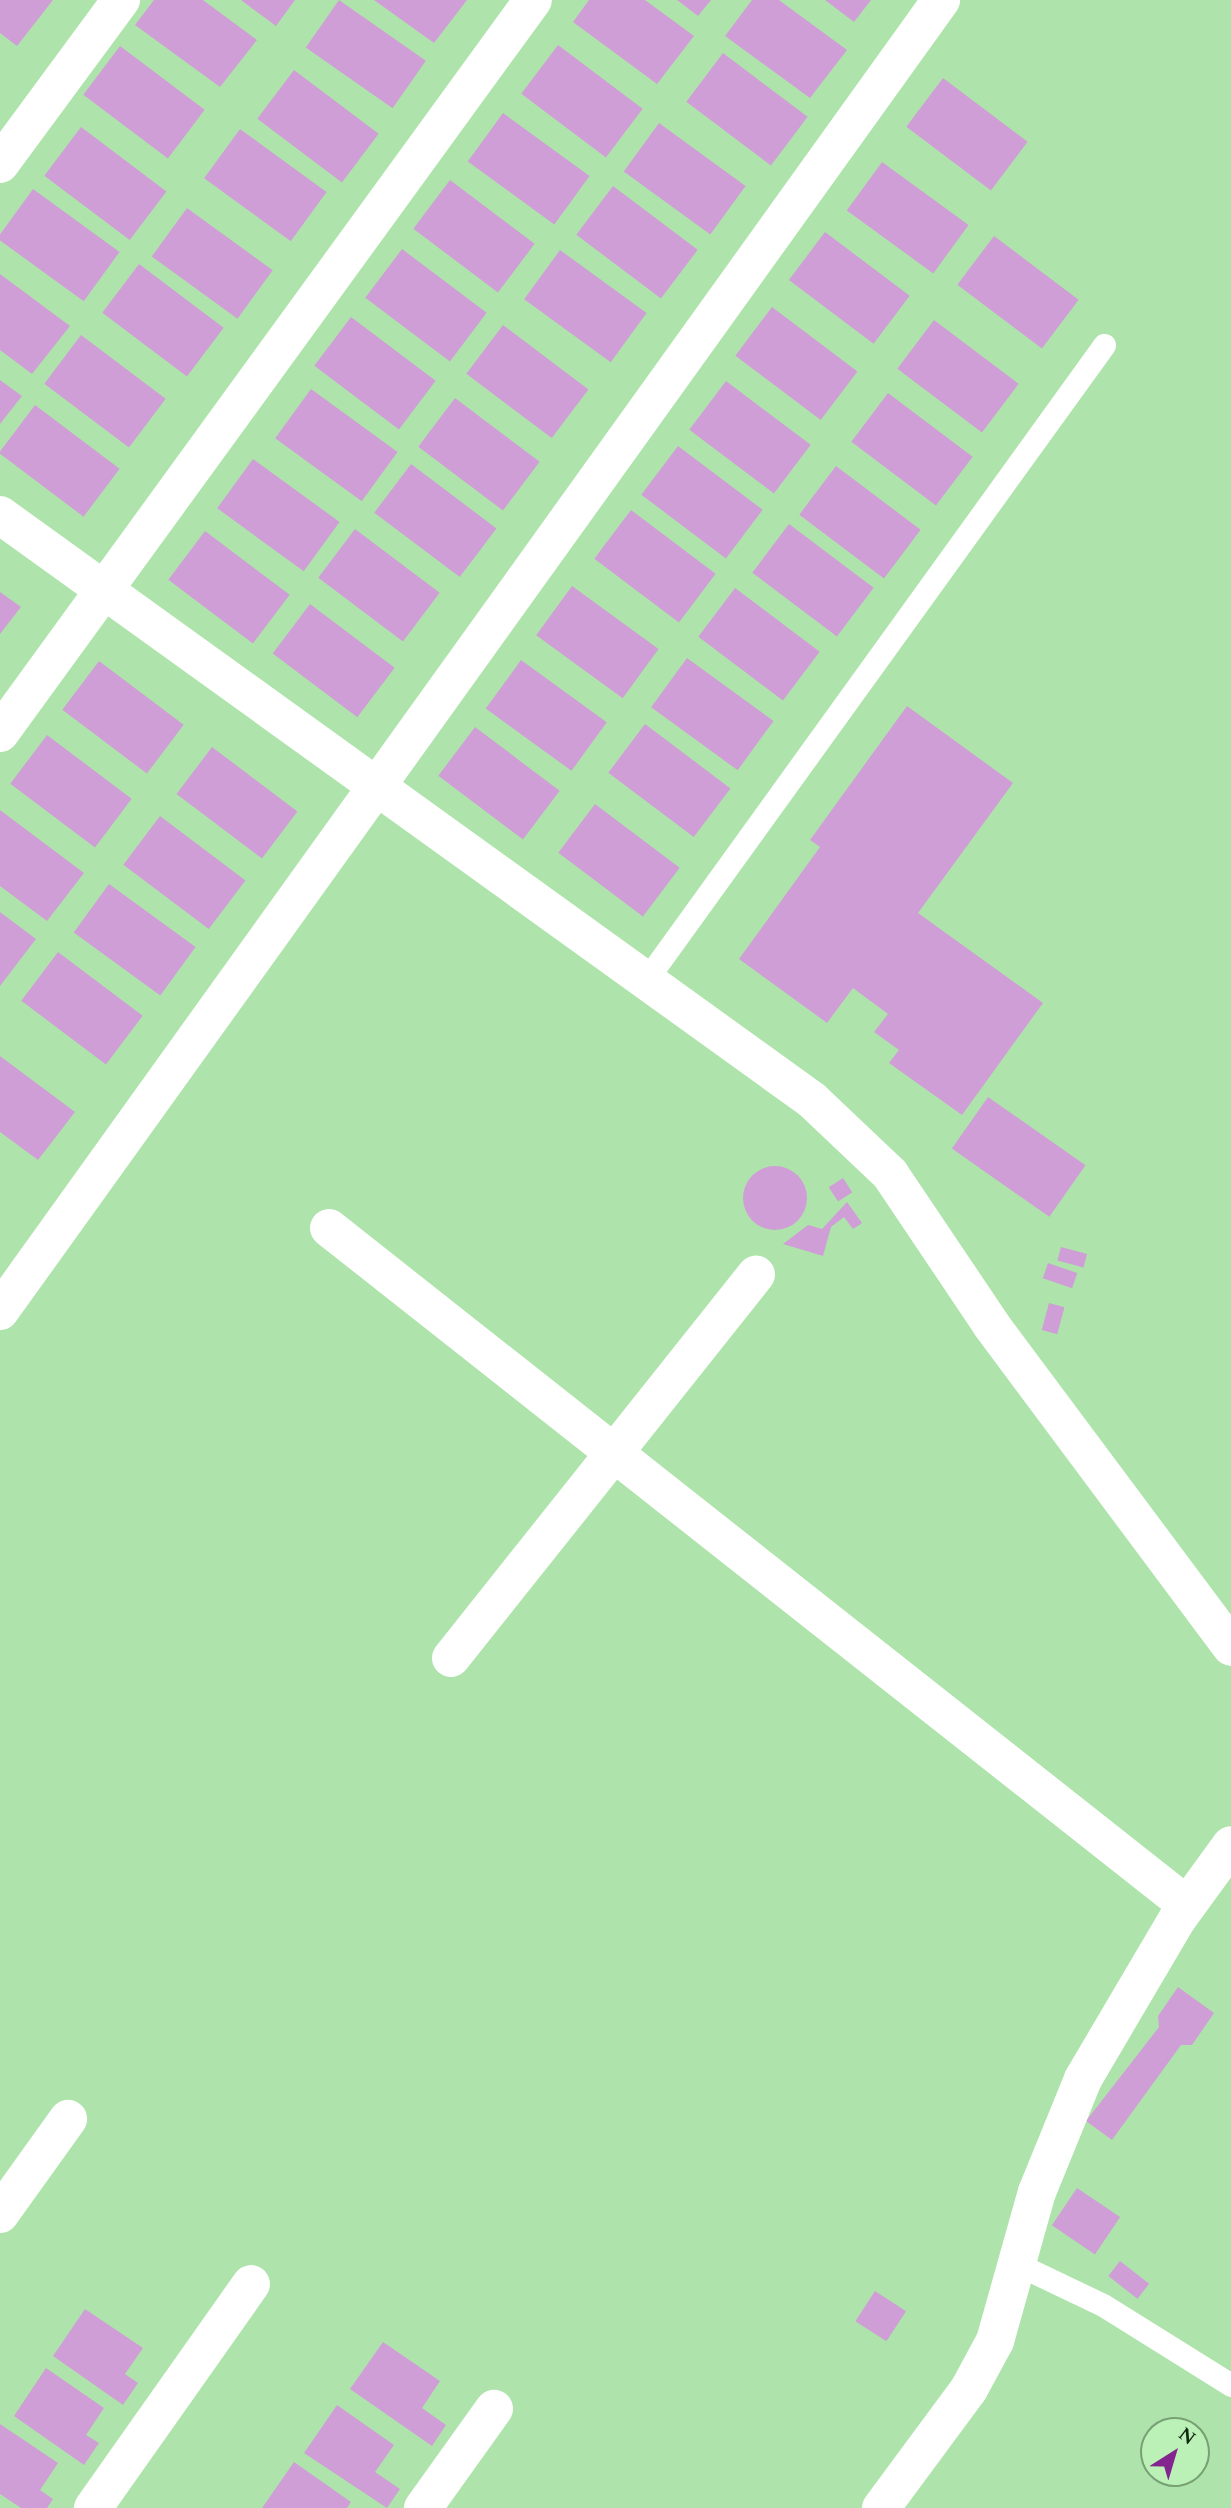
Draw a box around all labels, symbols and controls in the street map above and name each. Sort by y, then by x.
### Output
north arrow [1140,2417,1210,2487]
text: N [1172,2420,1202,2453]

